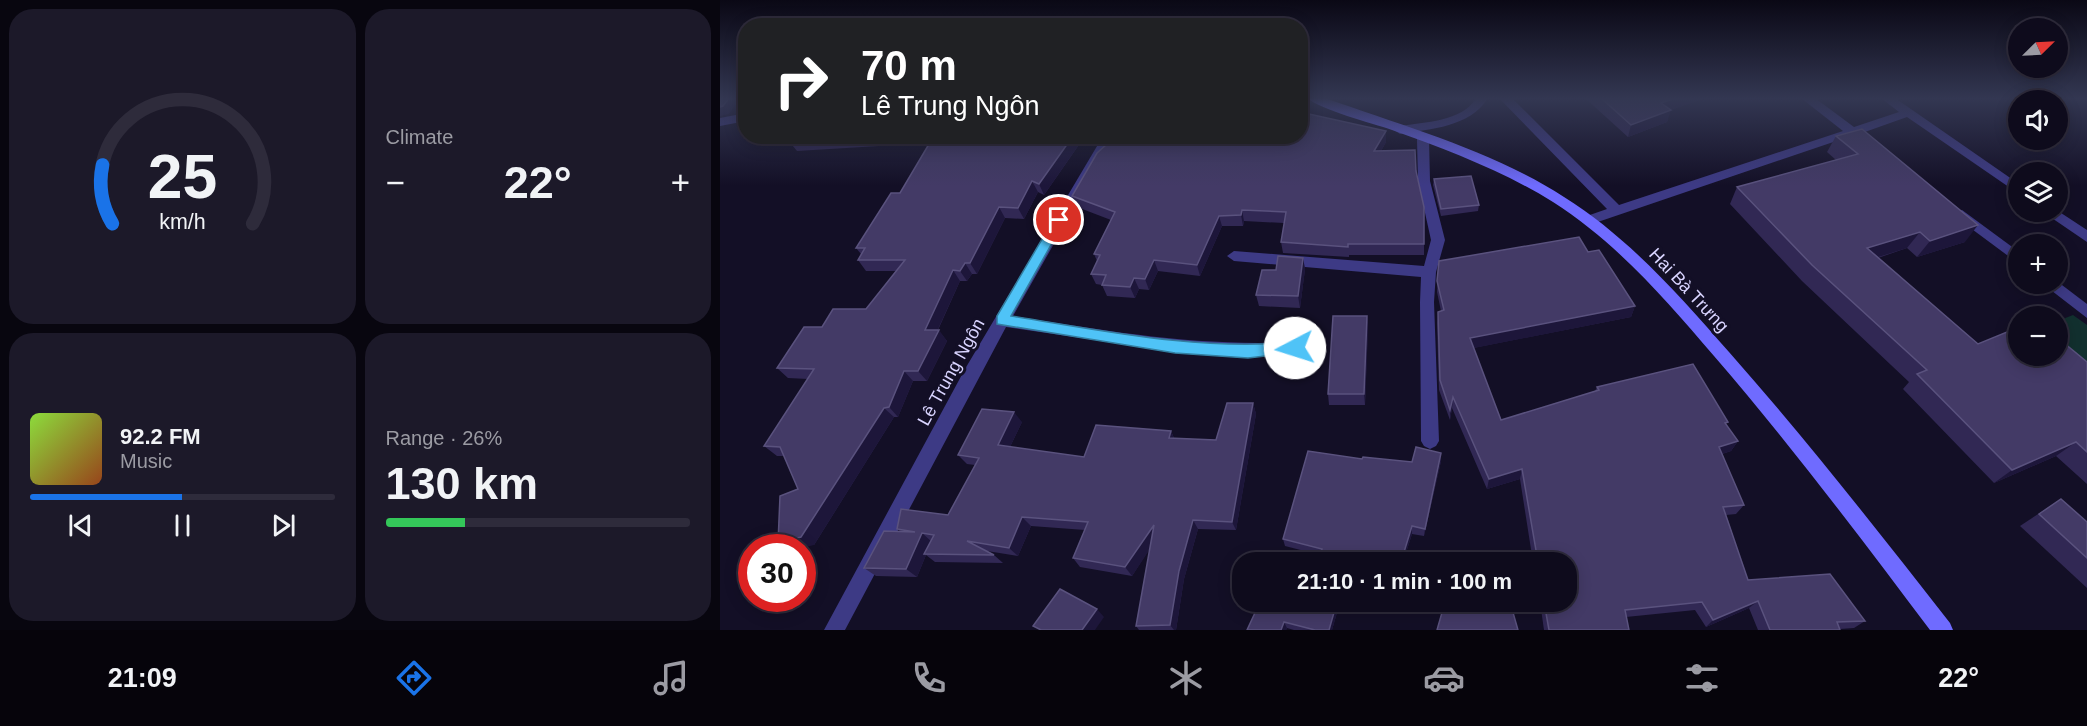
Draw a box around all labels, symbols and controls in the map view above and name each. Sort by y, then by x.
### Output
north arrow [2008,18,2068,78]
map controls [2008,18,2068,366]
icon: right [762,42,840,120]
text: 70 m [861,42,957,89]
button: sound [2008,90,2068,150]
text: Lê Trung Ngôn [861,91,1040,121]
text: Climate [386,126,453,148]
text: 25 [148,142,217,211]
text: 22° [504,157,572,208]
button: layers [2008,162,2068,222]
text: − [386,164,405,201]
text: + [671,164,690,201]
pin [1033,194,1084,245]
icon: arrive [1042,203,1075,236]
text: km/h [159,210,205,234]
button: + [2008,234,2068,294]
street label: Hai Bà Trưng [1645,244,1733,336]
button: − [2008,306,2068,366]
street label: Lê Trung Ngôn [913,315,989,429]
position arrow [1263,316,1327,380]
text: 92.2 FM [120,424,201,449]
text: Range · 26% [386,427,502,449]
text: Music [120,450,172,472]
text: 130 km [386,458,538,509]
icon: previous [64,509,97,542]
icon: pause [166,509,199,542]
icon: next [267,509,300,542]
speed limit sign: 30 [738,534,816,612]
text: 21:10 · 1 min · 100 m [1297,569,1512,594]
icon: directions [393,657,435,699]
icon: music [650,657,692,699]
icon: phone [908,657,950,699]
icon: climate [1165,657,1207,699]
icon: car [1423,657,1465,699]
icon: filters [1681,657,1723,699]
text: 21:09 [108,663,177,693]
text: 22° [1938,663,1979,693]

